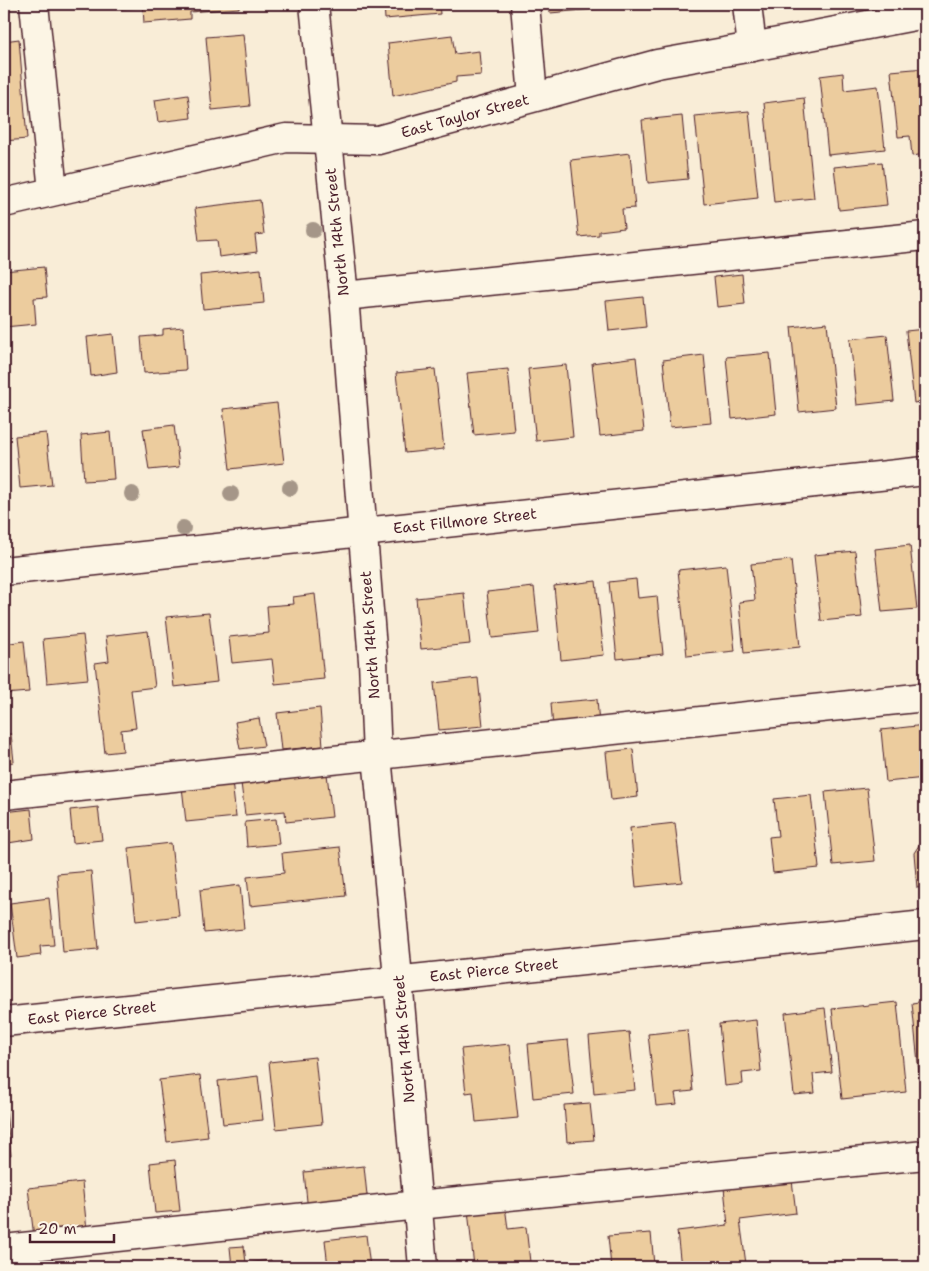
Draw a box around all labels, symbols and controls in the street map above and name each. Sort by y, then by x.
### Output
street label: East Taylor Street [399,89,531,143]
street label: North 14th Street [320,167,354,297]
street label: East Fillmore Street [392,504,538,538]
street label: North 14th Street [356,570,384,700]
street label: East Pierce Street [429,953,559,987]
street label: North 14th Street [388,974,420,1104]
street label: East Pierce Street [27,996,157,1030]
scale bar [30,1211,114,1243]
text: 20 m [38,1219,77,1239]

